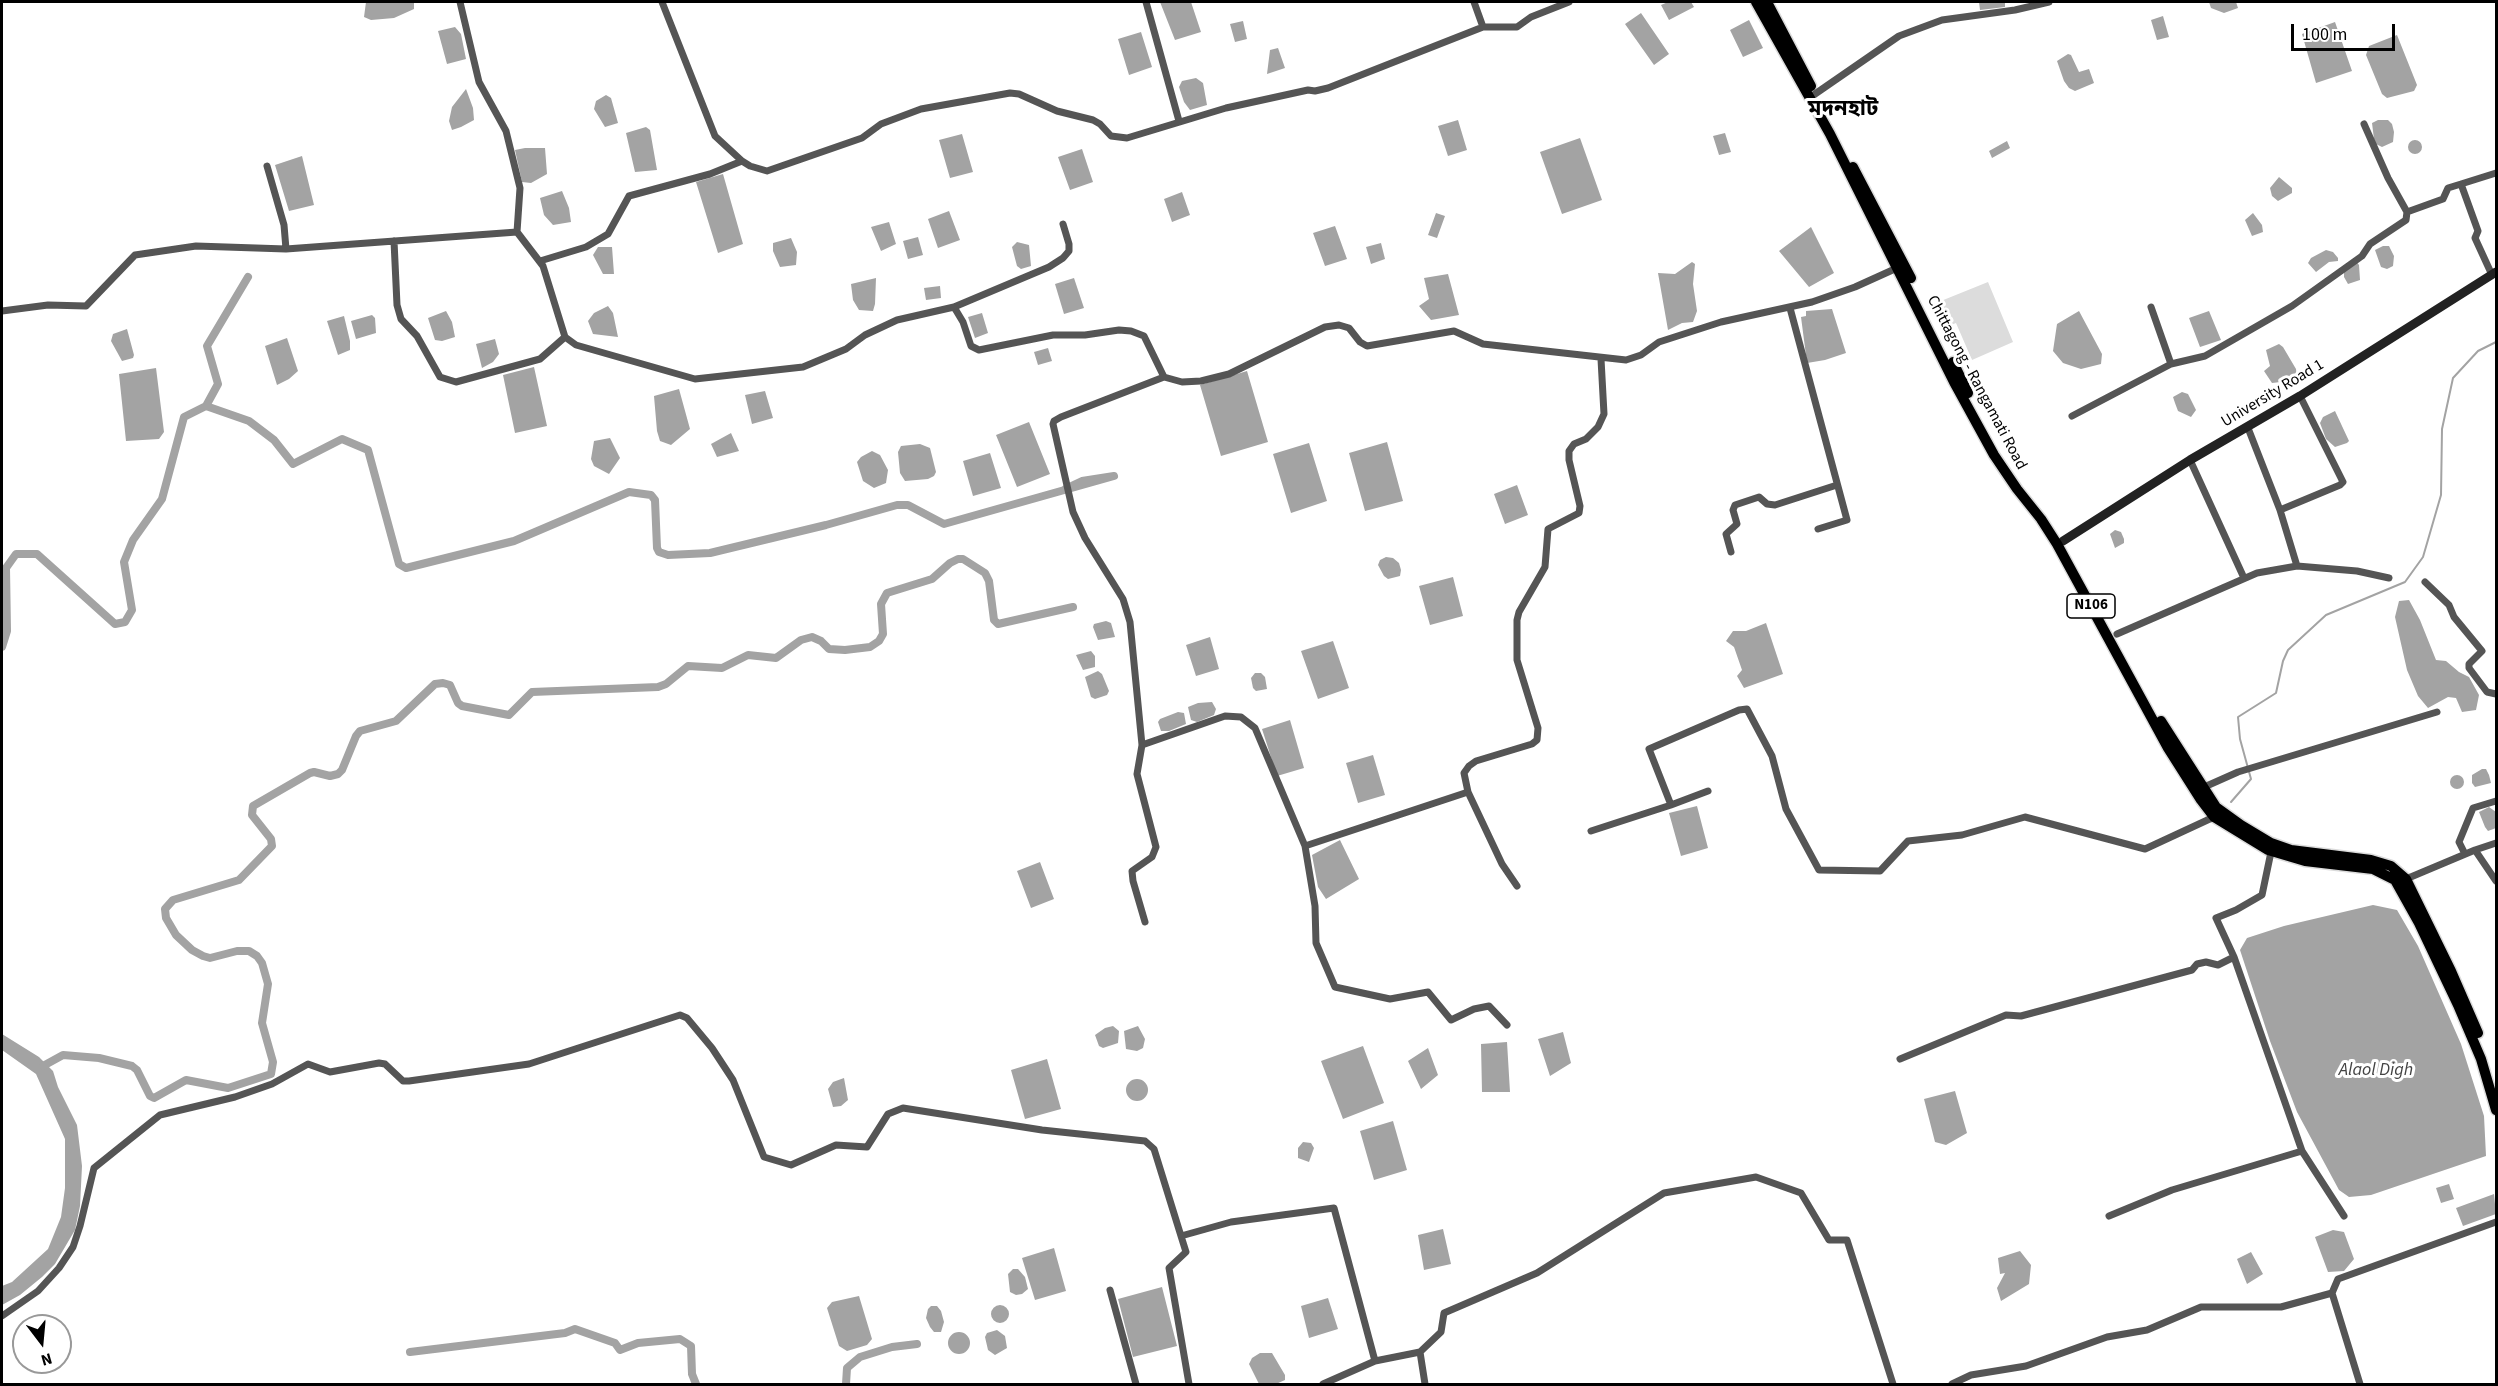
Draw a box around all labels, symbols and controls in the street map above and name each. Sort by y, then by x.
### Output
scale bar [2294,12,2398,50]
text: 100 m [2302,22,2347,47]
district label: মদনহাট [1808,97,1878,123]
street label: Chittagong - Rangamati Road [1922,293,2030,473]
street label: University Road 1 [2218,356,2328,432]
road number: N106 [2067,594,2115,618]
water label: Alaol Digh [2339,1060,2413,1082]
north arrow [12,1314,72,1374]
text: N [38,1347,55,1371]

